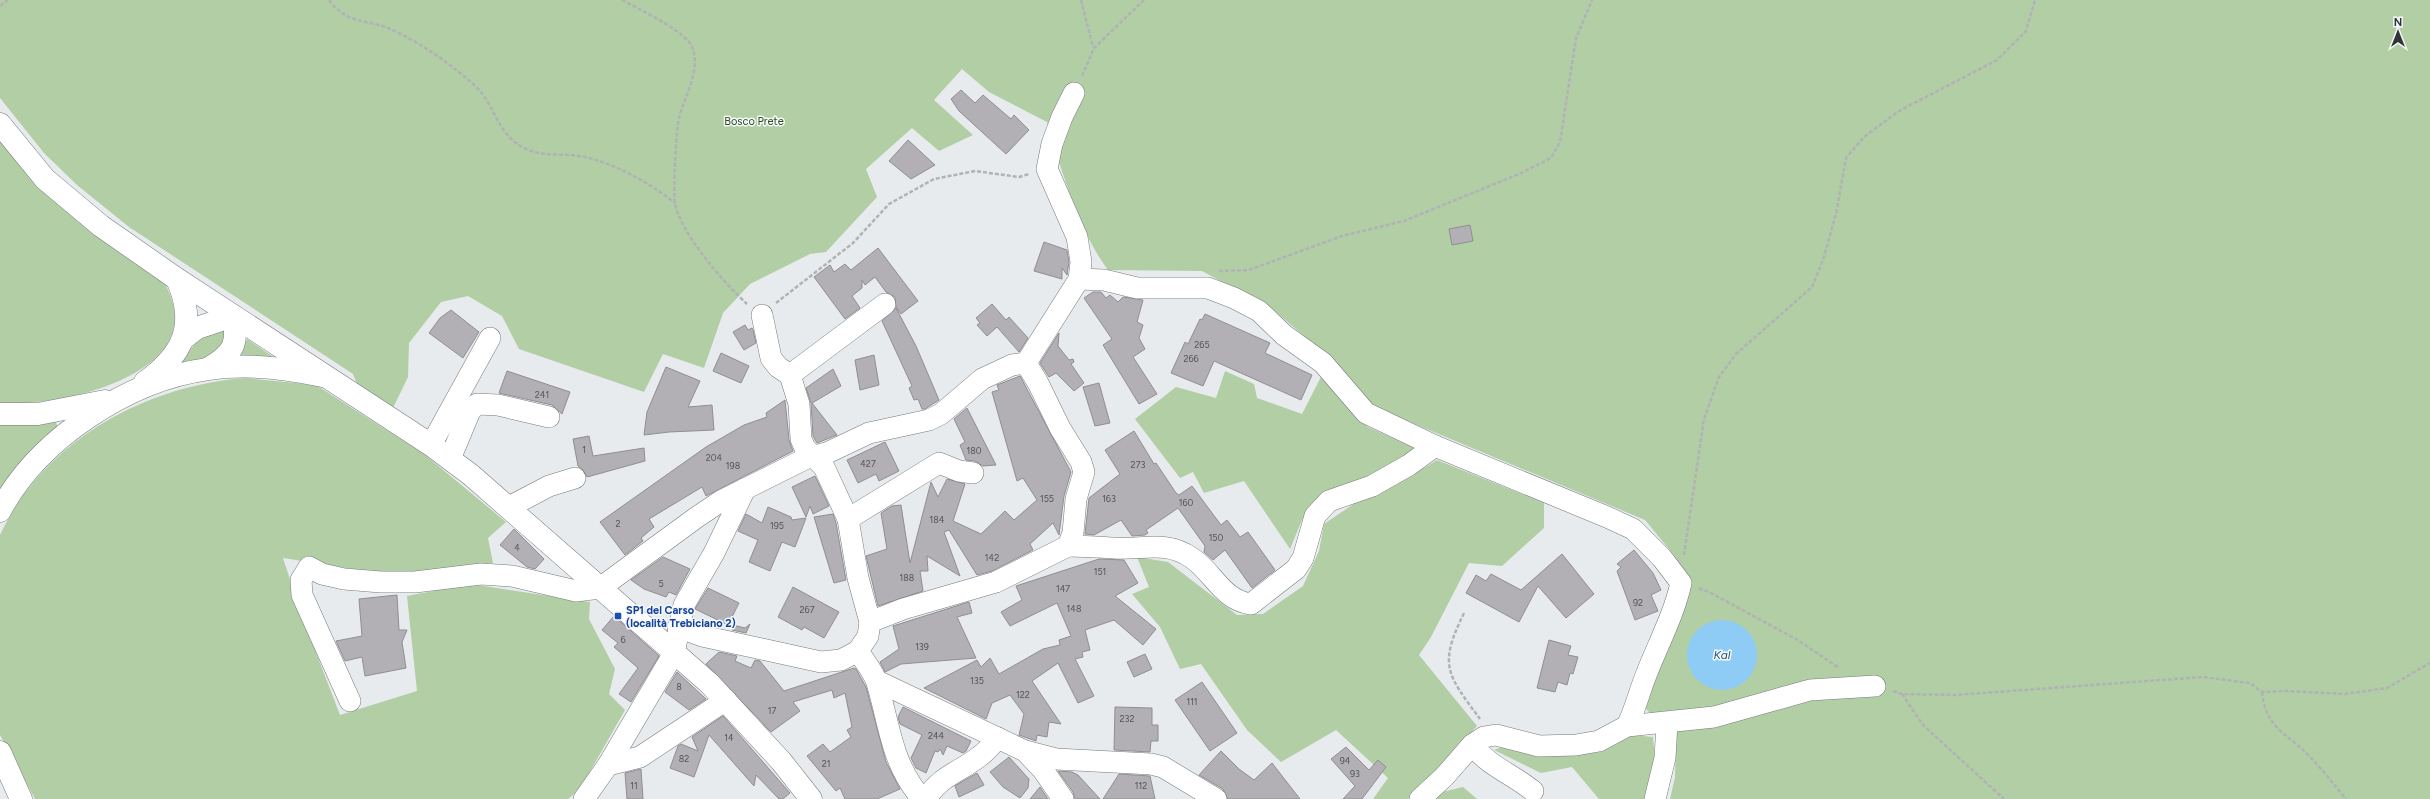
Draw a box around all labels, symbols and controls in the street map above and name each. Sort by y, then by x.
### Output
north arrow [2378,12,2418,52]
text: N [2394,16,2402,29]
park label: Bosco Prete [724,115,784,128]
house number: 265 [1194,339,1210,350]
house number: 266 [1183,353,1199,364]
house number: 241 [535,389,549,400]
house number: 1 [582,444,586,455]
house number: 180 [966,445,982,456]
house number: 204 [706,452,723,463]
house number: 427 [860,458,876,469]
house number: 273 [1131,459,1145,470]
house number: 198 [726,460,741,471]
house number: 155 [1040,493,1054,504]
house number: 163 [1102,493,1116,504]
house number: 160 [1179,497,1194,508]
house number: 184 [930,514,945,525]
house number: 2 [615,518,621,529]
house number: 195 [770,520,784,531]
house number: 150 [1209,532,1224,543]
house number: 4 [514,542,520,553]
house number: 142 [985,552,999,563]
house number: 151 [1094,566,1106,577]
house number: 188 [900,572,915,583]
house number: 5 [658,578,664,589]
house number: 147 [1056,583,1070,594]
house number: 92 [1633,597,1643,608]
house number: 148 [1067,603,1082,614]
place label: SP1 del Carso (località Trebiciano 2) [626,604,736,630]
house number: 267 [800,604,815,615]
marker: SP1 del Carso (località Trebiciano 2) [613,611,623,621]
house number: 6 [620,634,626,645]
house number: 139 [915,641,929,652]
water label: Kal [1714,648,1731,662]
house number: 135 [970,675,984,686]
house number: 8 [676,681,682,692]
house number: 122 [1016,689,1030,700]
house number: 111 [1186,696,1198,707]
house number: 17 [768,705,776,716]
house number: 232 [1120,713,1134,724]
house number: 244 [928,730,945,741]
house number: 14 [724,732,734,743]
house number: 82 [679,753,689,764]
house number: 94 [1340,755,1351,766]
house number: 21 [822,758,830,769]
house number: 93 [1350,768,1360,779]
house number: 11 [630,780,638,791]
house number: 112 [1135,780,1147,791]

